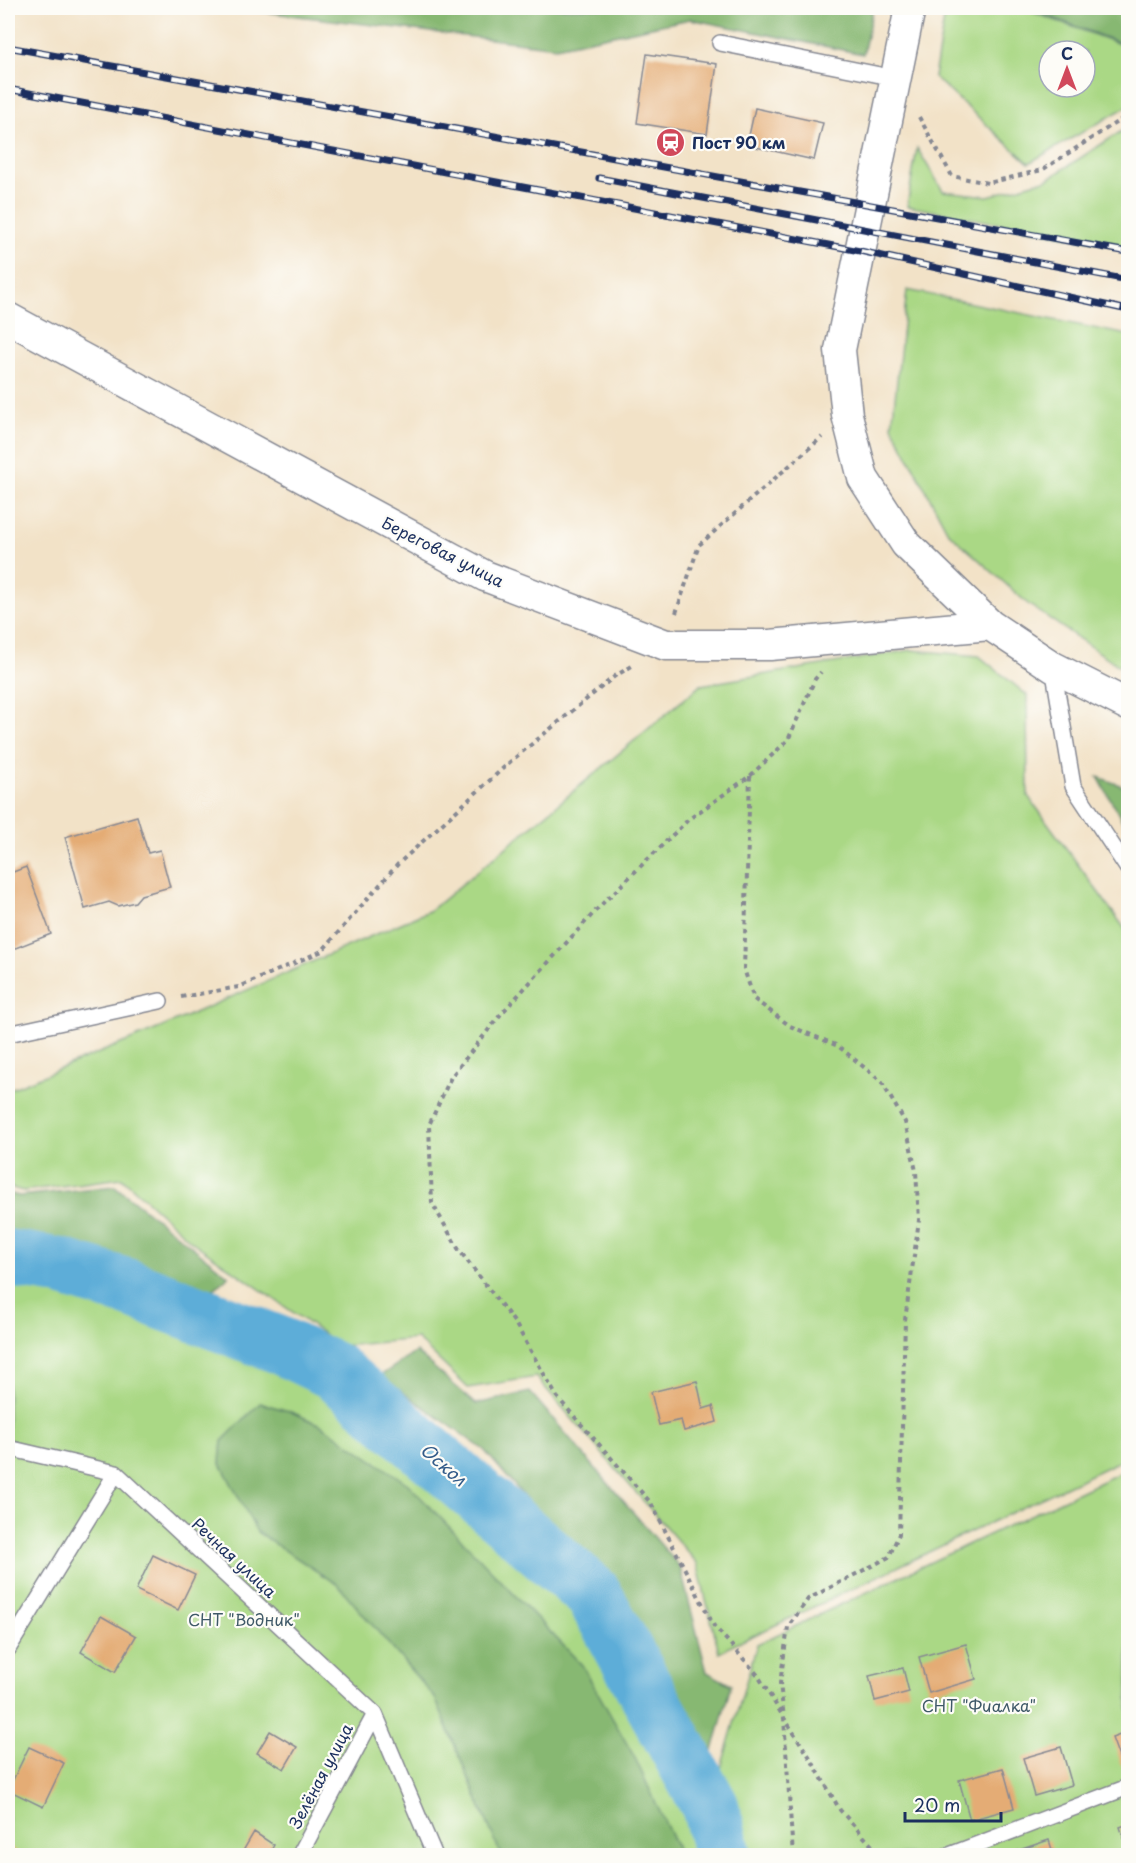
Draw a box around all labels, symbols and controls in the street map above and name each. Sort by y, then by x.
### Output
north arrow [1037,39,1097,99]
text: С [1061,41,1073,65]
station icon: Пост 90 км [655,127,687,159]
place label: Пост 90 км [692,130,786,154]
street label: Береговая улица [378,510,509,592]
water label: Оскол [415,1436,473,1492]
street label: Речная улица [187,1512,282,1603]
park label: СНТ "Водник" [188,1607,300,1631]
park label: СНТ "Фиалка" [922,1693,1036,1717]
street label: Зелёная улица [282,1719,358,1832]
scale bar [905,1785,1001,1823]
text: 20 m [914,1791,960,1818]

